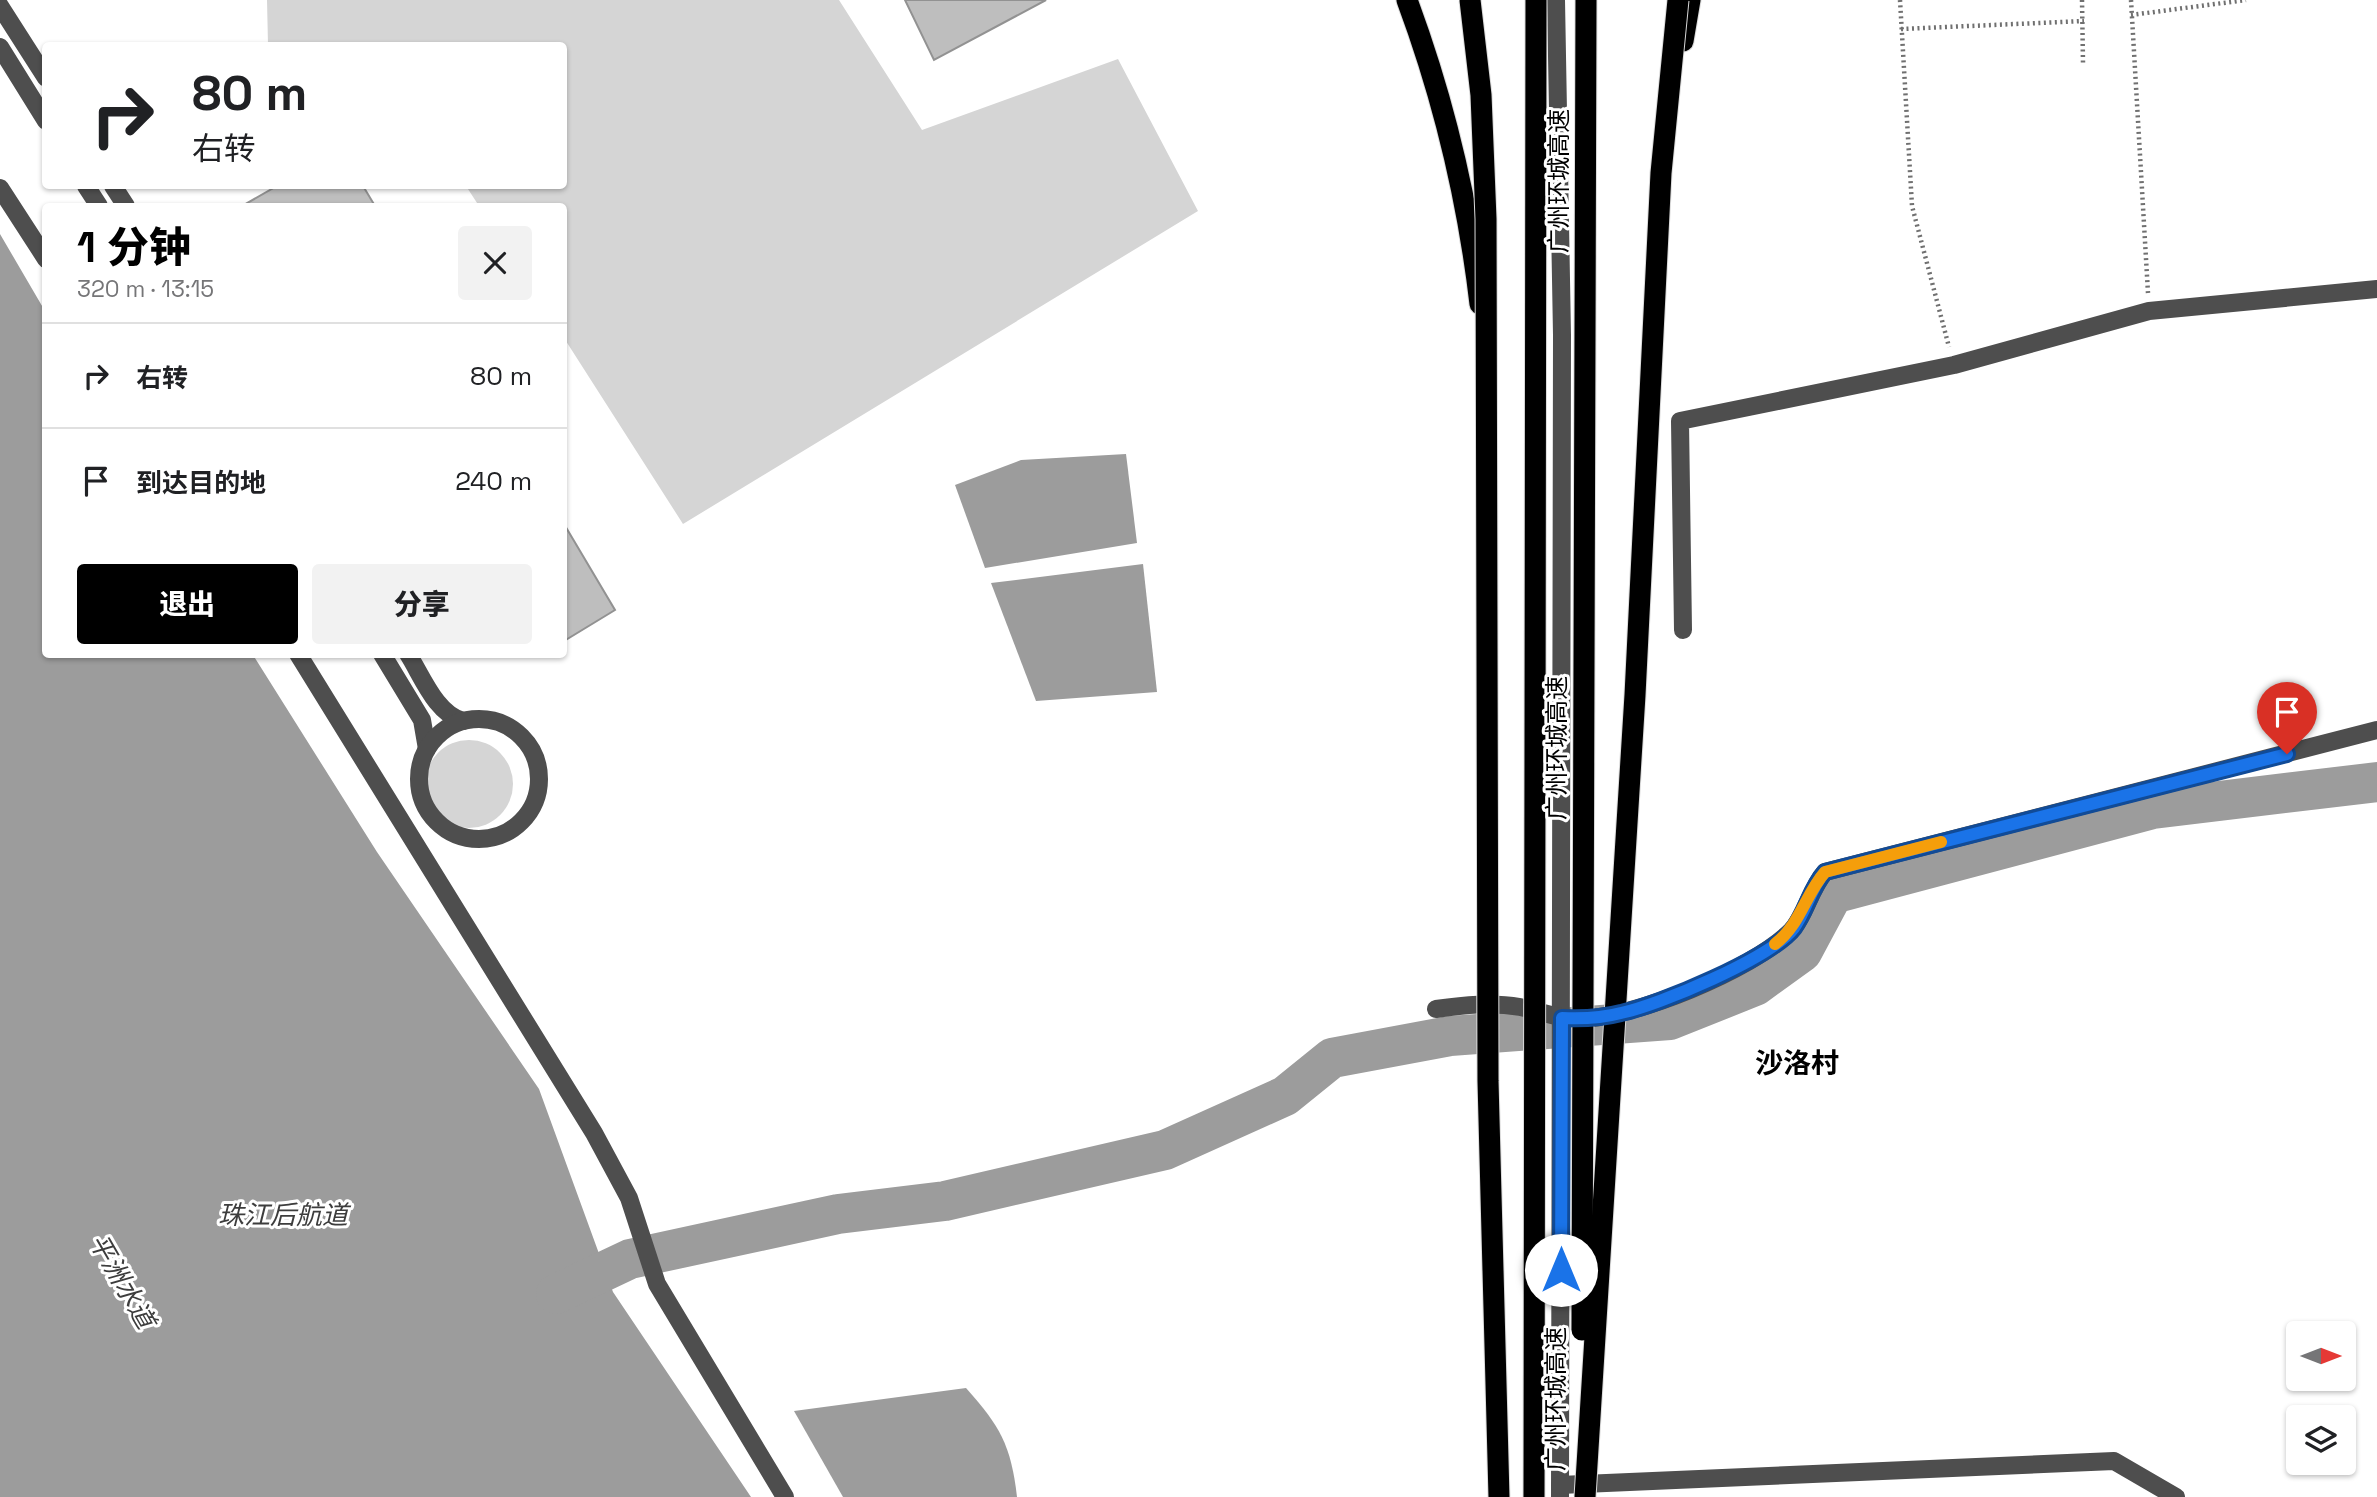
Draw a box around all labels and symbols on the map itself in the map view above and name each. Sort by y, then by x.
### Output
street label: 广州环城高速 [1543,109,1574,253]
street label: 广州环城高速 [1541,676,1572,820]
pin [2257,682,2317,754]
district label: 沙洛村 [1755,1045,1839,1081]
water label: 珠江后航道 [218,1198,352,1232]
water label: 平洲水道 [81,1227,165,1338]
position arrow [1524,1233,1598,1307]
north arrow [2286,1321,2356,1391]
street label: 广州环城高速 [1540,1327,1571,1471]

